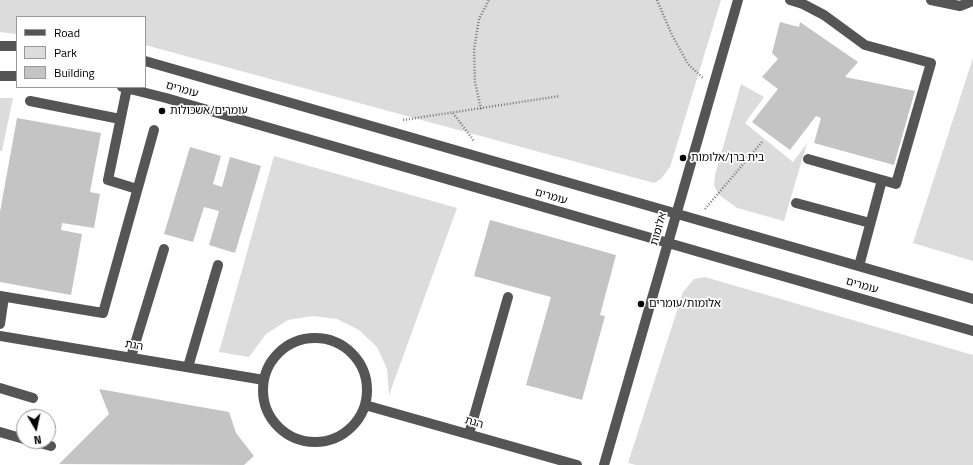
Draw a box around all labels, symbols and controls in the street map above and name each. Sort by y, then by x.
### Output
legend [16,16,146,88]
text: Road [54,23,80,42]
text: Park [54,43,77,62]
text: Building [54,63,95,82]
street label: עומרים [164,79,200,101]
place label: עומרים/אשכולות [170,104,248,118]
marker: עומרים/אשכולות [157,106,167,116]
place label: בית ברן/אלומות [691,151,764,165]
marker: בית ברן/אלומות [678,153,688,163]
street label: עומרים [533,186,569,208]
street label: אלומות [648,211,670,247]
street label: עומרים [844,275,880,297]
place label: אלומות/עומרים [649,297,721,311]
marker: אלומות/עומרים [636,299,646,309]
street label: הגת [124,338,144,354]
north arrow [16,409,56,449]
street label: הגת [463,414,485,432]
text: N [33,431,43,448]

